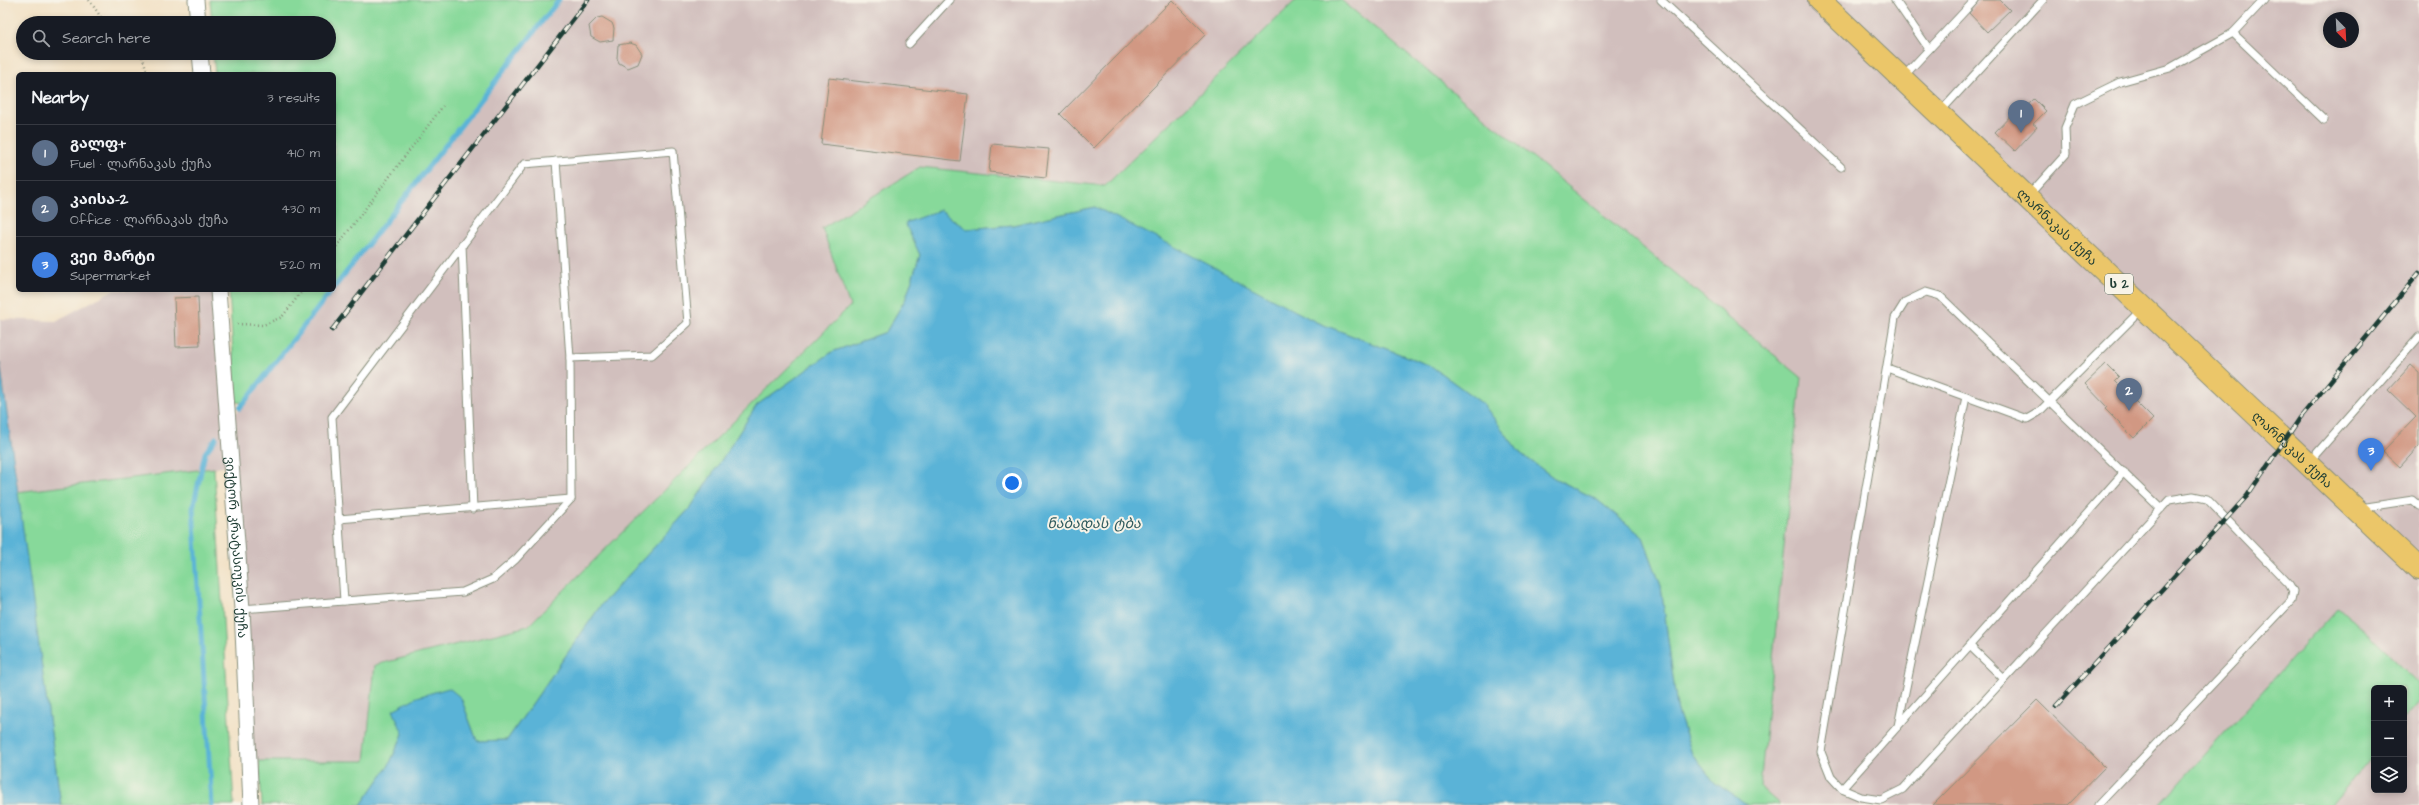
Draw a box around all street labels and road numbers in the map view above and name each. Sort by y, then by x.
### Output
street label: ლარნაკას ქუჩა [2013,185,2101,270]
road number: ს 2 [2105,274,2133,294]
street label: ლარნაკას ქუჩა [2248,407,2336,493]
street label: ვიქტორ კრატასიუკის ქუჩა [221,456,251,639]

